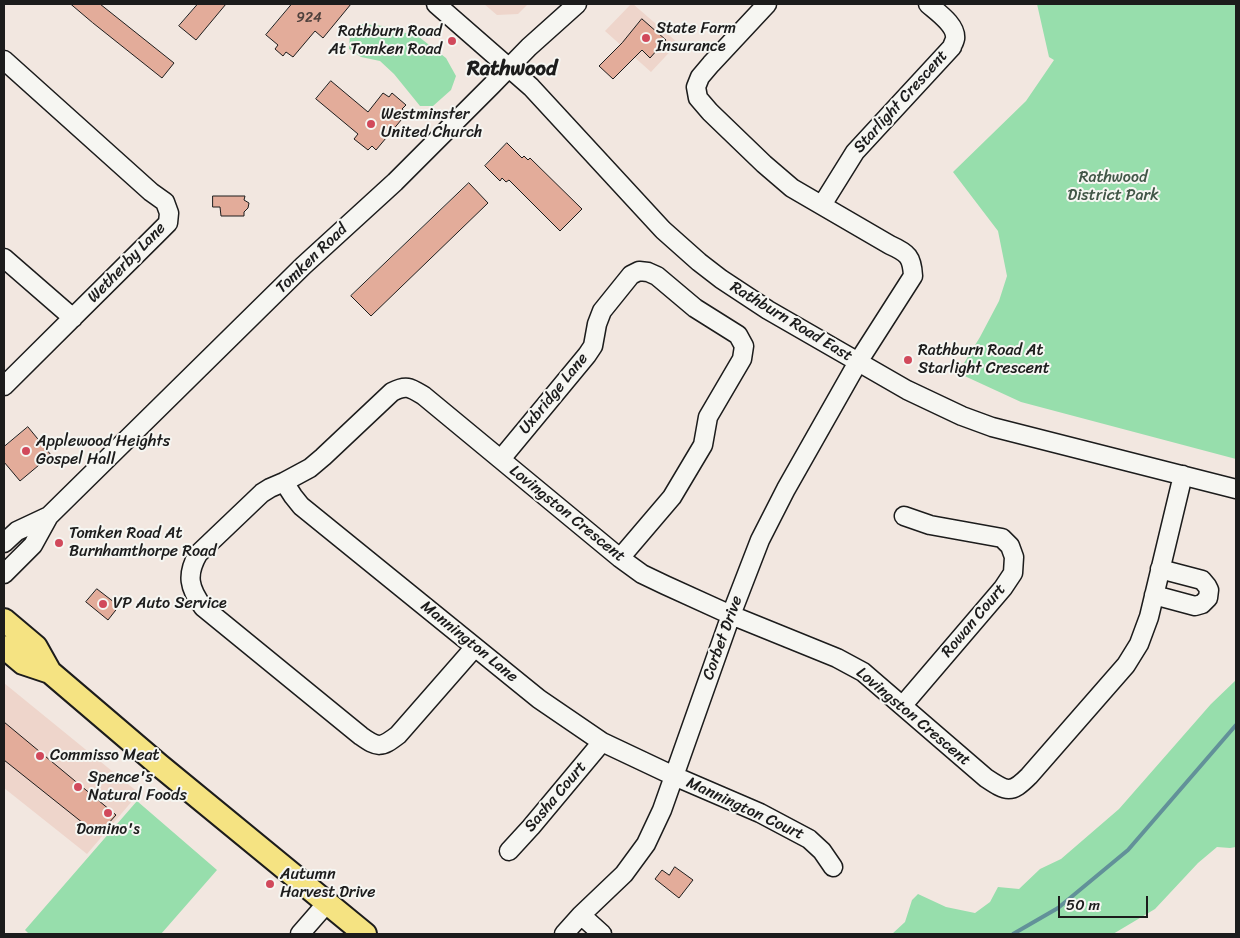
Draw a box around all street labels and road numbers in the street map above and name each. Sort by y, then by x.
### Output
street label: Starlight Crescent [850,47,952,157]
street label: Wetherby Lane [84,219,170,307]
street label: Tomken Road [272,220,352,298]
street label: Rathburn Road East [726,278,856,366]
street label: Uxbridge Lane [515,350,593,438]
street label: Lovingston Crescent [505,461,629,567]
street label: Rowan Court [938,580,1010,662]
street label: Corbet Drive [699,593,747,683]
street label: Mannington Lane [417,597,521,687]
street label: Lovingston Crescent [852,664,974,770]
street label: Sasha Court [521,758,591,836]
street label: Mannington Court [683,773,807,845]

